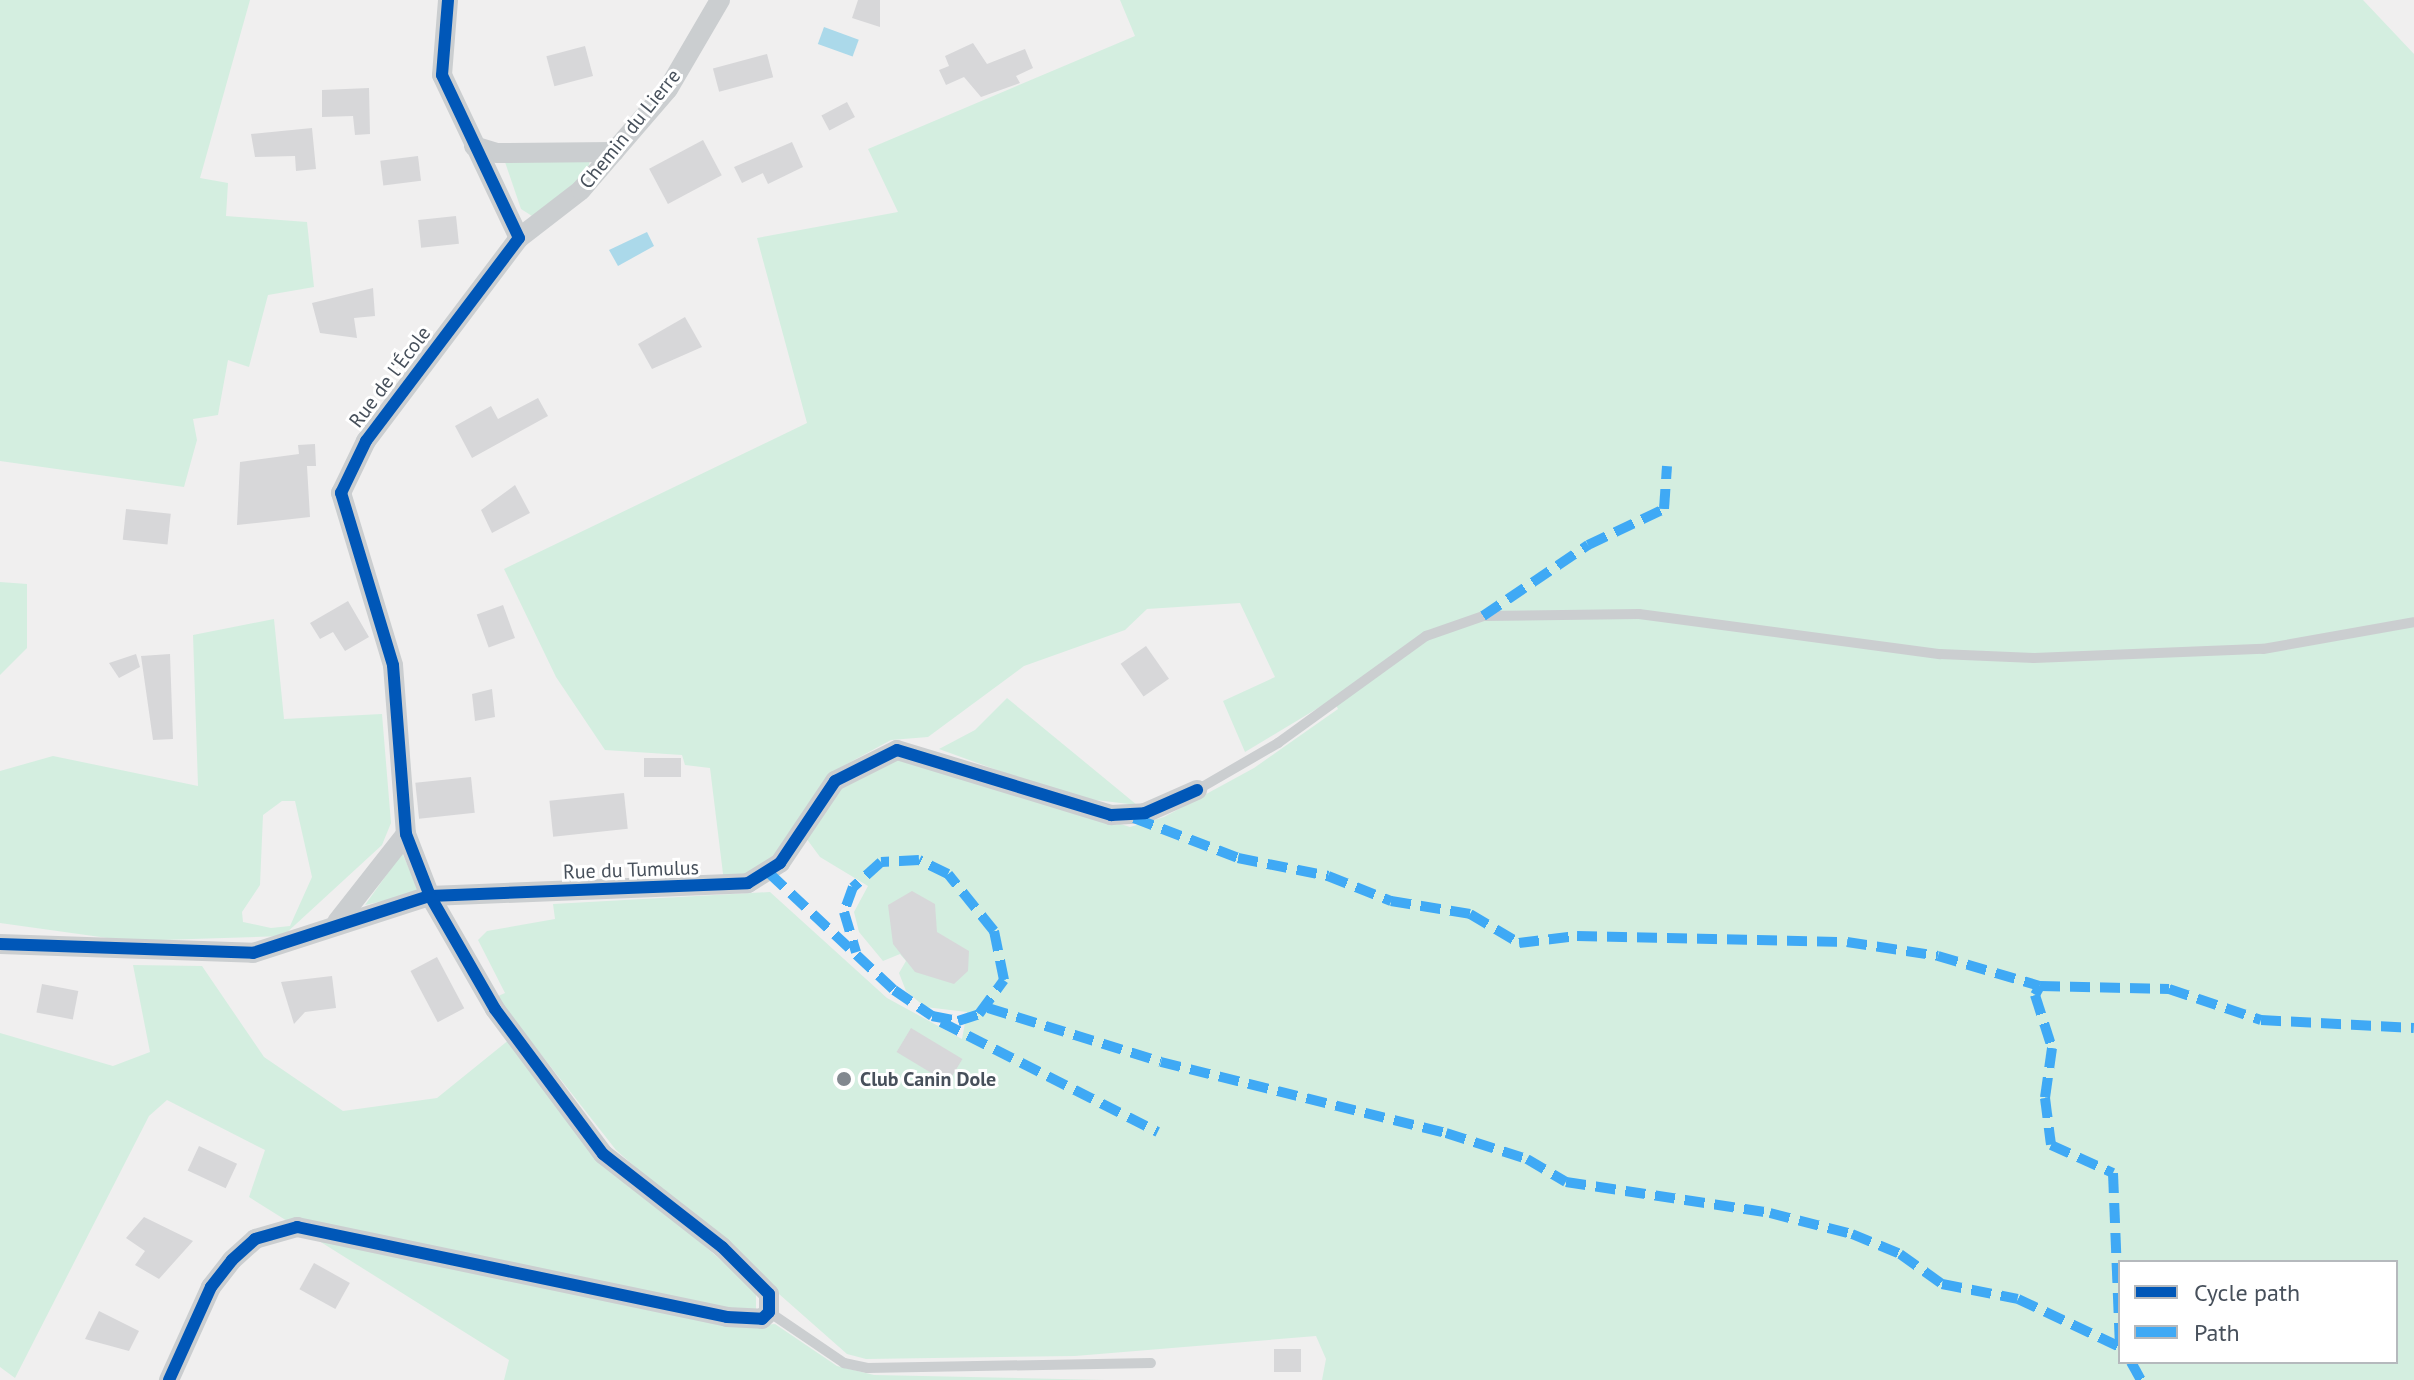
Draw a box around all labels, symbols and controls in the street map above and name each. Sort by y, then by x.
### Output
street label: Chemin du Lierre [574,64,686,194]
street label: Rue de l'École [344,322,436,432]
street label: Rue du Tumulus [562,856,700,884]
place label: Club Canin Dole [860,1067,996,1091]
marker: Club Canin Dole [835,1070,853,1088]
legend [2118,1260,2398,1364]
text: Cycle path [2194,1277,2300,1308]
text: Path [2194,1317,2240,1348]

